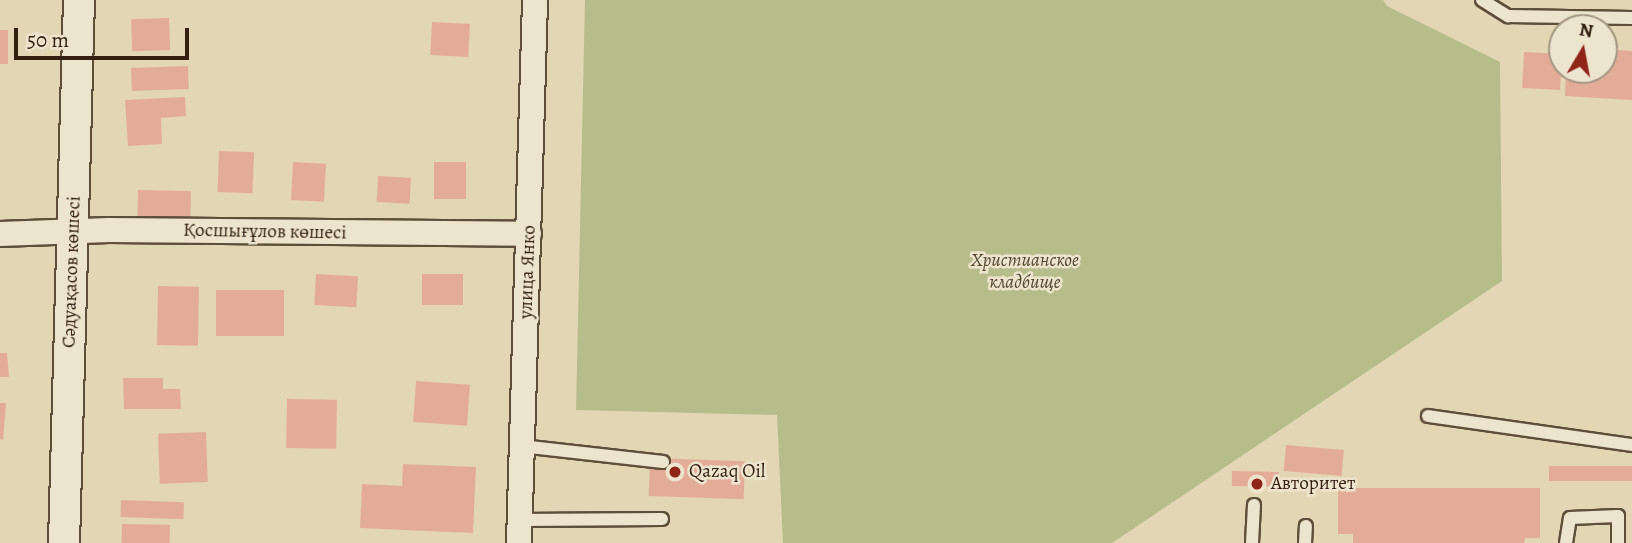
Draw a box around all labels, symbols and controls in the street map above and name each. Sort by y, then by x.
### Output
scale bar [18,14,192,58]
north arrow [1548,14,1618,84]
text: N [1577,16,1595,44]
text: 50 m [27,26,69,54]
street label: Сәдуақасов көшесі [58,196,86,348]
street label: Қосшығұлов көшесі [183,219,347,245]
street label: улица Янко [515,225,541,319]
park label: Христианское кладбище [971,250,1079,294]
place label: Qazaq Oil [689,461,765,483]
marker: Qazaq Oil [667,464,683,480]
place label: Авторитет [1271,473,1355,495]
marker: Авторитет [1249,476,1265,492]

